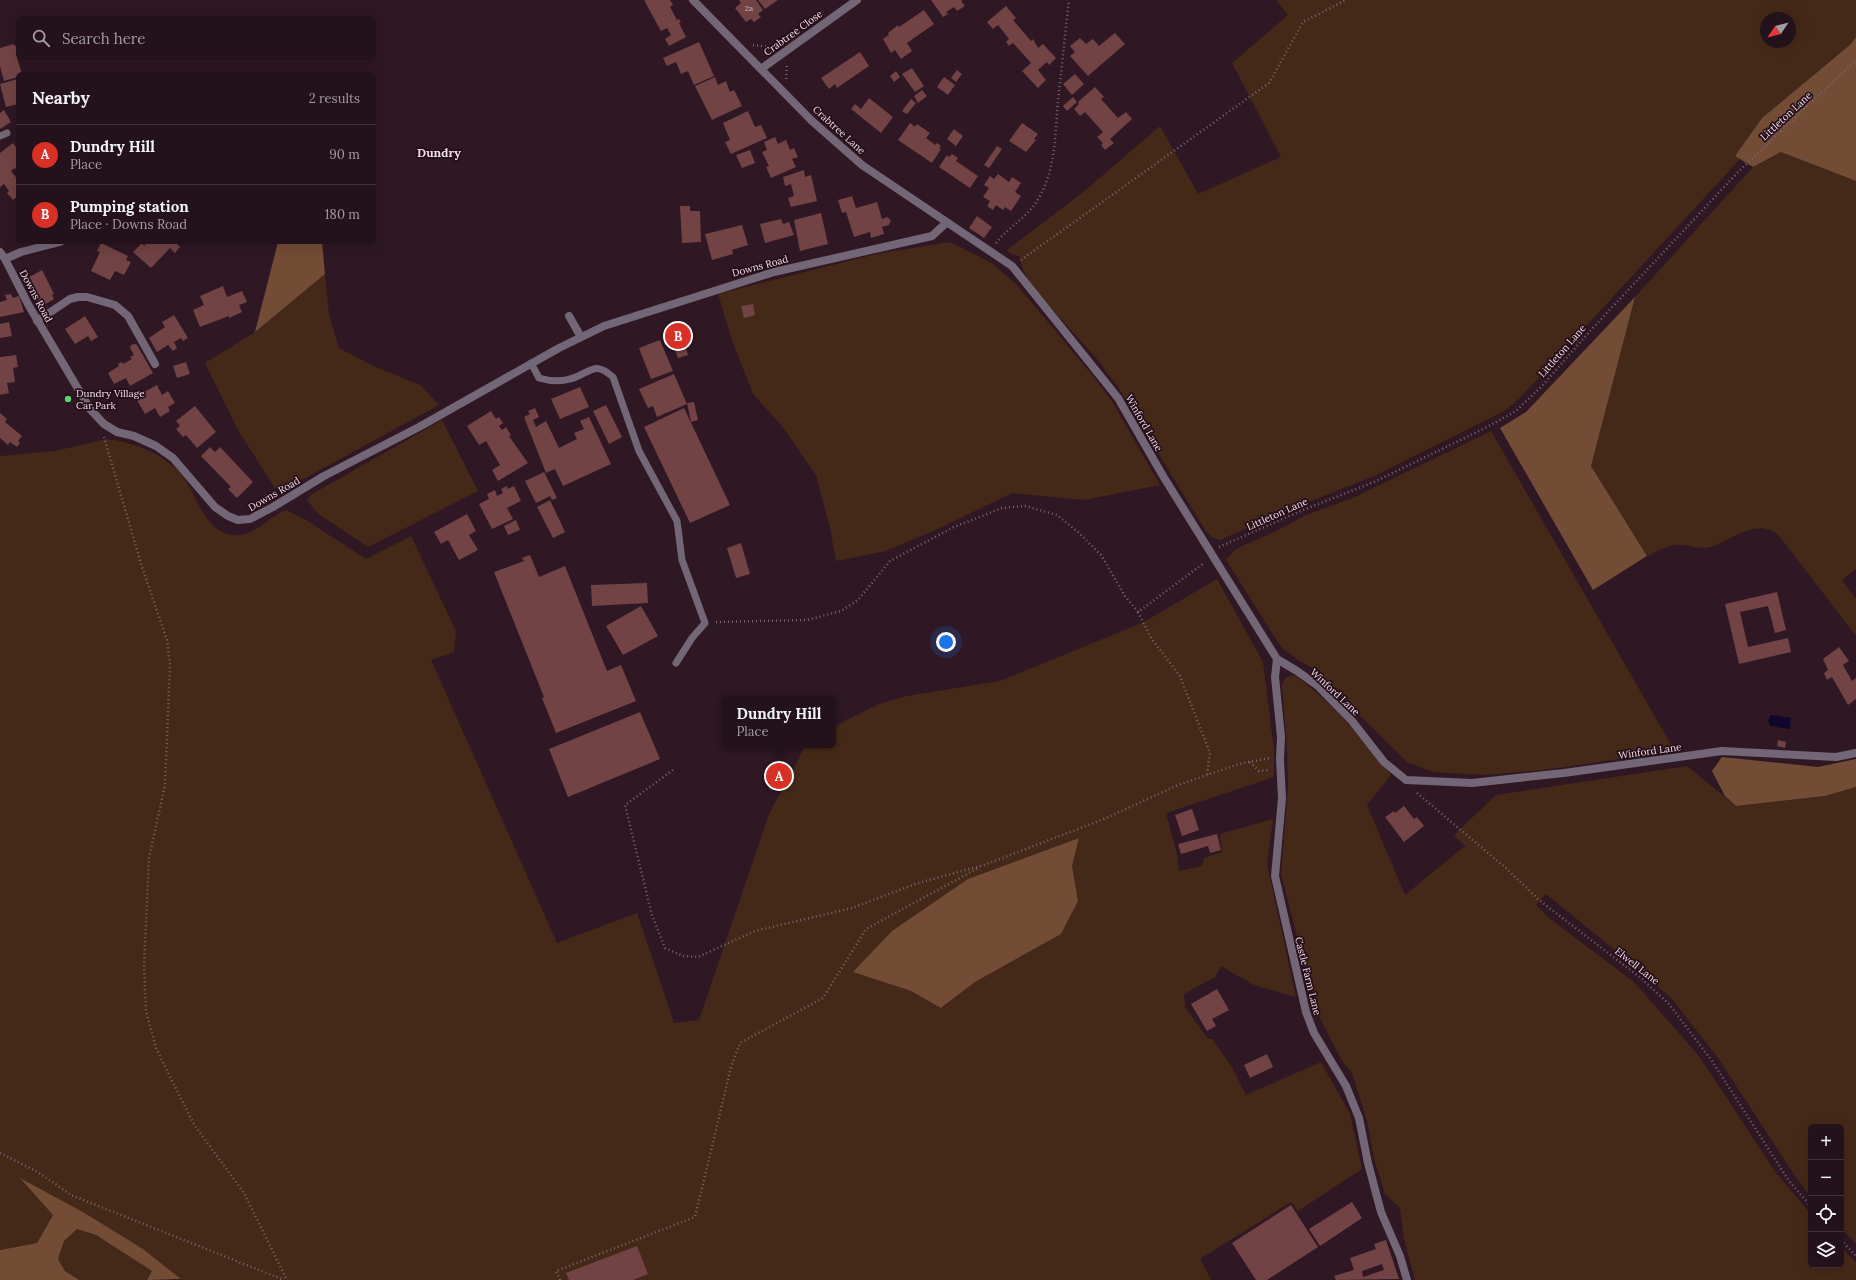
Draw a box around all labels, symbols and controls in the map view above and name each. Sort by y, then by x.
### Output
house number: 2a [745,3,753,13]
street label: Crabtree Close [761,7,825,59]
north arrow [1760,12,1796,48]
search box [16,16,376,60]
icon: search [30,27,52,49]
text: Search here [62,29,145,48]
text: Nearby [32,87,90,109]
street label: Littleton Lane [1758,88,1815,143]
text: 2 results [309,90,360,107]
street label: Crabtree Lane [810,103,868,157]
text: Dundry Hill [70,137,155,156]
district label: Dundry [417,145,461,160]
text: A [41,146,49,163]
text: 90 m [329,146,360,163]
text: Place [70,156,102,173]
text: Pumping station [70,197,189,216]
text: B [41,206,49,223]
text: 180 m [325,206,360,223]
text: Place · Downs Road [70,216,187,233]
street label: Downs Road [730,252,790,280]
street label: Downs Road [17,267,55,325]
pin: B [665,321,691,351]
street label: Littleton Lane [1536,321,1589,380]
place label: Dundry Village Car Park [76,387,145,412]
street label: Winford Lane [1123,392,1166,454]
marker: Dundry Village Car Park [63,394,73,404]
street label: Downs Road [246,474,302,514]
street label: Littleton Lane [1244,494,1310,533]
your location [936,632,956,652]
street label: Winford Lane [1307,666,1363,719]
popup [722,696,836,748]
text: Dundry Hill [737,704,821,723]
text: Place [737,723,768,740]
street label: Winford Lane [1618,740,1683,762]
pin: A [766,761,792,791]
street label: Castle Farm Lane [1292,936,1324,1017]
street label: Elwell Lane [1612,945,1662,988]
map controls [1808,1124,1844,1268]
button: + [1808,1124,1844,1160]
button: − [1808,1160,1844,1196]
button: locate [1808,1196,1844,1232]
button: layers [1808,1232,1844,1268]

